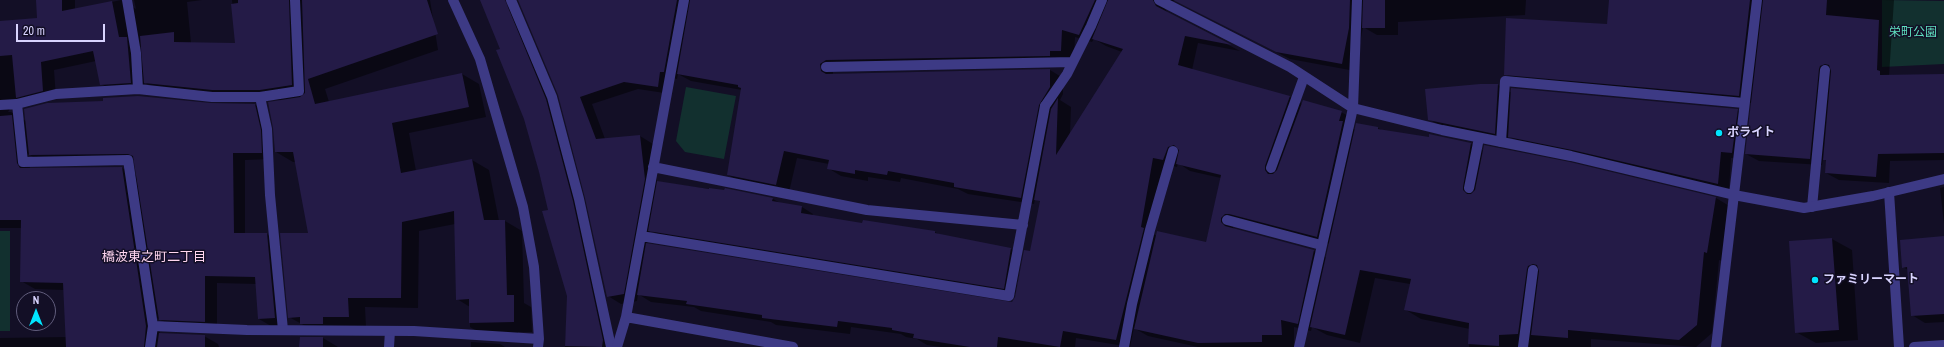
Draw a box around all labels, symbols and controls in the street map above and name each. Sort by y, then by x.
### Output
scale bar [18,16,107,42]
text: 20 m [23,23,45,39]
park label: 栄町公園 [1889,26,1937,40]
place label: ポライト [1727,126,1775,140]
marker: ポライト [1714,128,1724,138]
district label: 橋波東之町二丁目 [102,250,206,266]
place label: ファミリーマート [1823,273,1919,287]
marker: ファミリーマート [1810,275,1820,285]
north arrow [16,291,56,331]
text: N [33,293,39,307]

